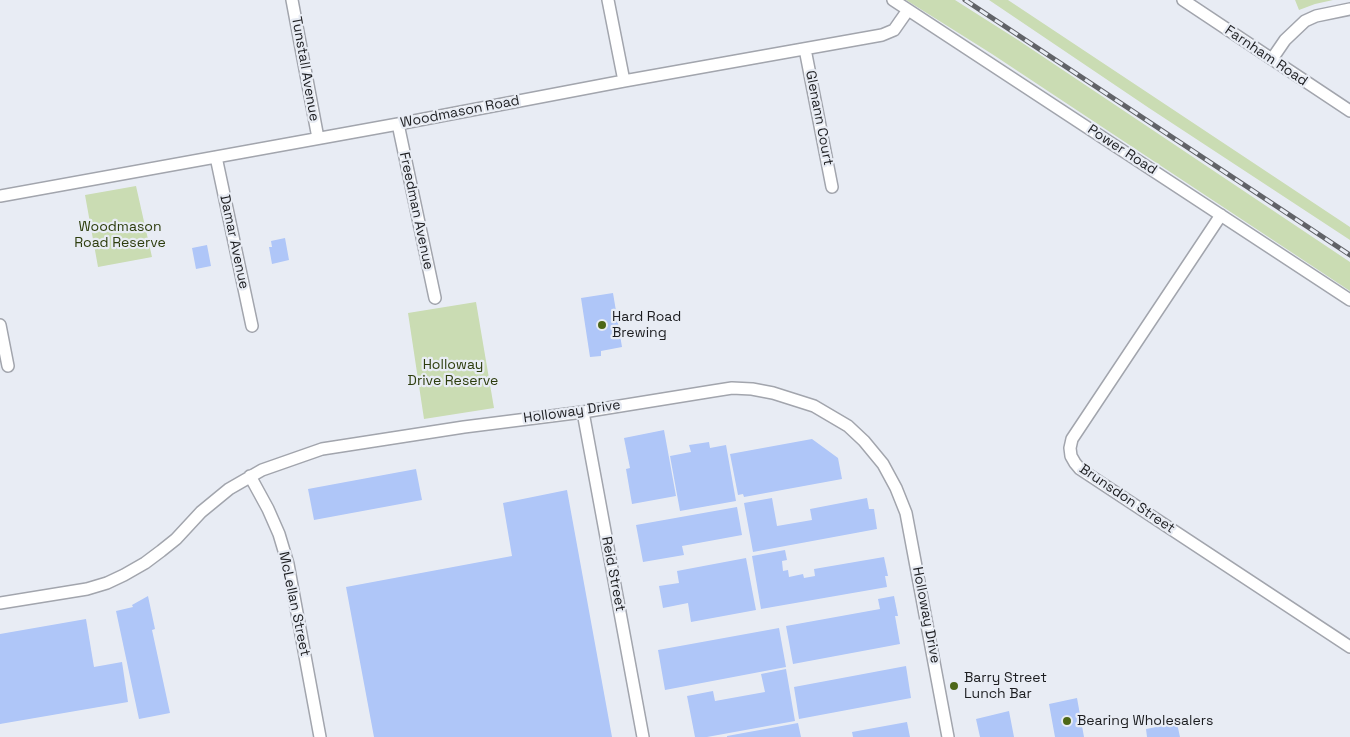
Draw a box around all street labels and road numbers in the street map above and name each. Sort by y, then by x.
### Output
street label: Tunstall Avenue [288,15,322,123]
street label: Farnham Road [1222,22,1310,90]
street label: Glenann Court [802,69,836,167]
street label: Woodmason Road [399,92,521,132]
street label: Power Road [1084,121,1160,179]
street label: Freedman Avenue [395,151,437,271]
street label: Damar Avenue [216,193,252,291]
street label: Holloway Drive [522,397,622,427]
street label: Brunsdon Street [1076,461,1178,537]
street label: Reid Street [598,535,628,613]
street label: McLellan Street [275,550,313,658]
street label: Holloway Drive [908,565,944,665]

